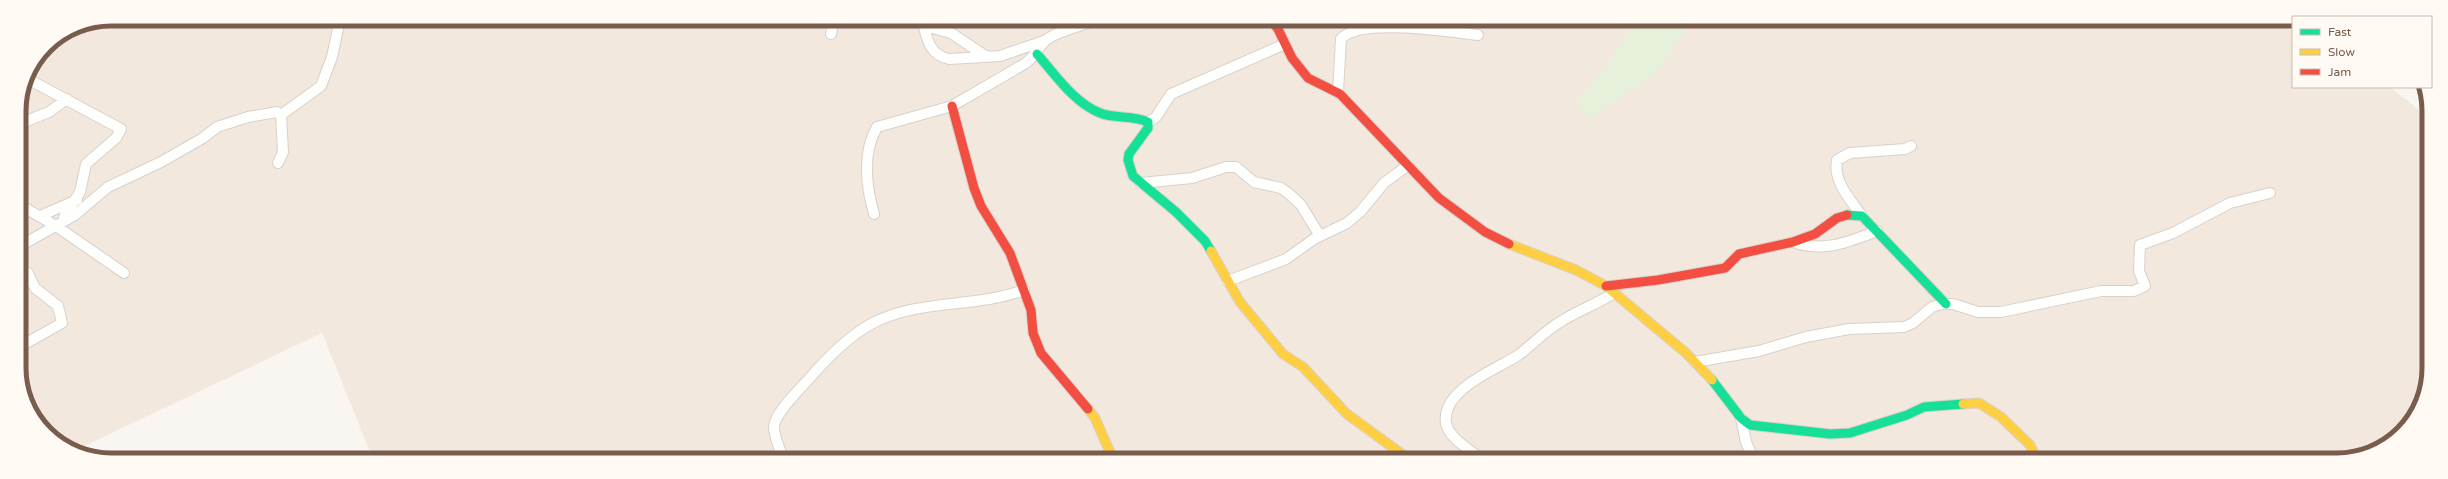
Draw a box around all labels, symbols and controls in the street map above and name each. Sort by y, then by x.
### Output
legend [2292,16,2432,88]
text: Fast [2328,25,2352,39]
text: Slow [2328,45,2355,59]
text: Jam [2328,65,2351,79]

